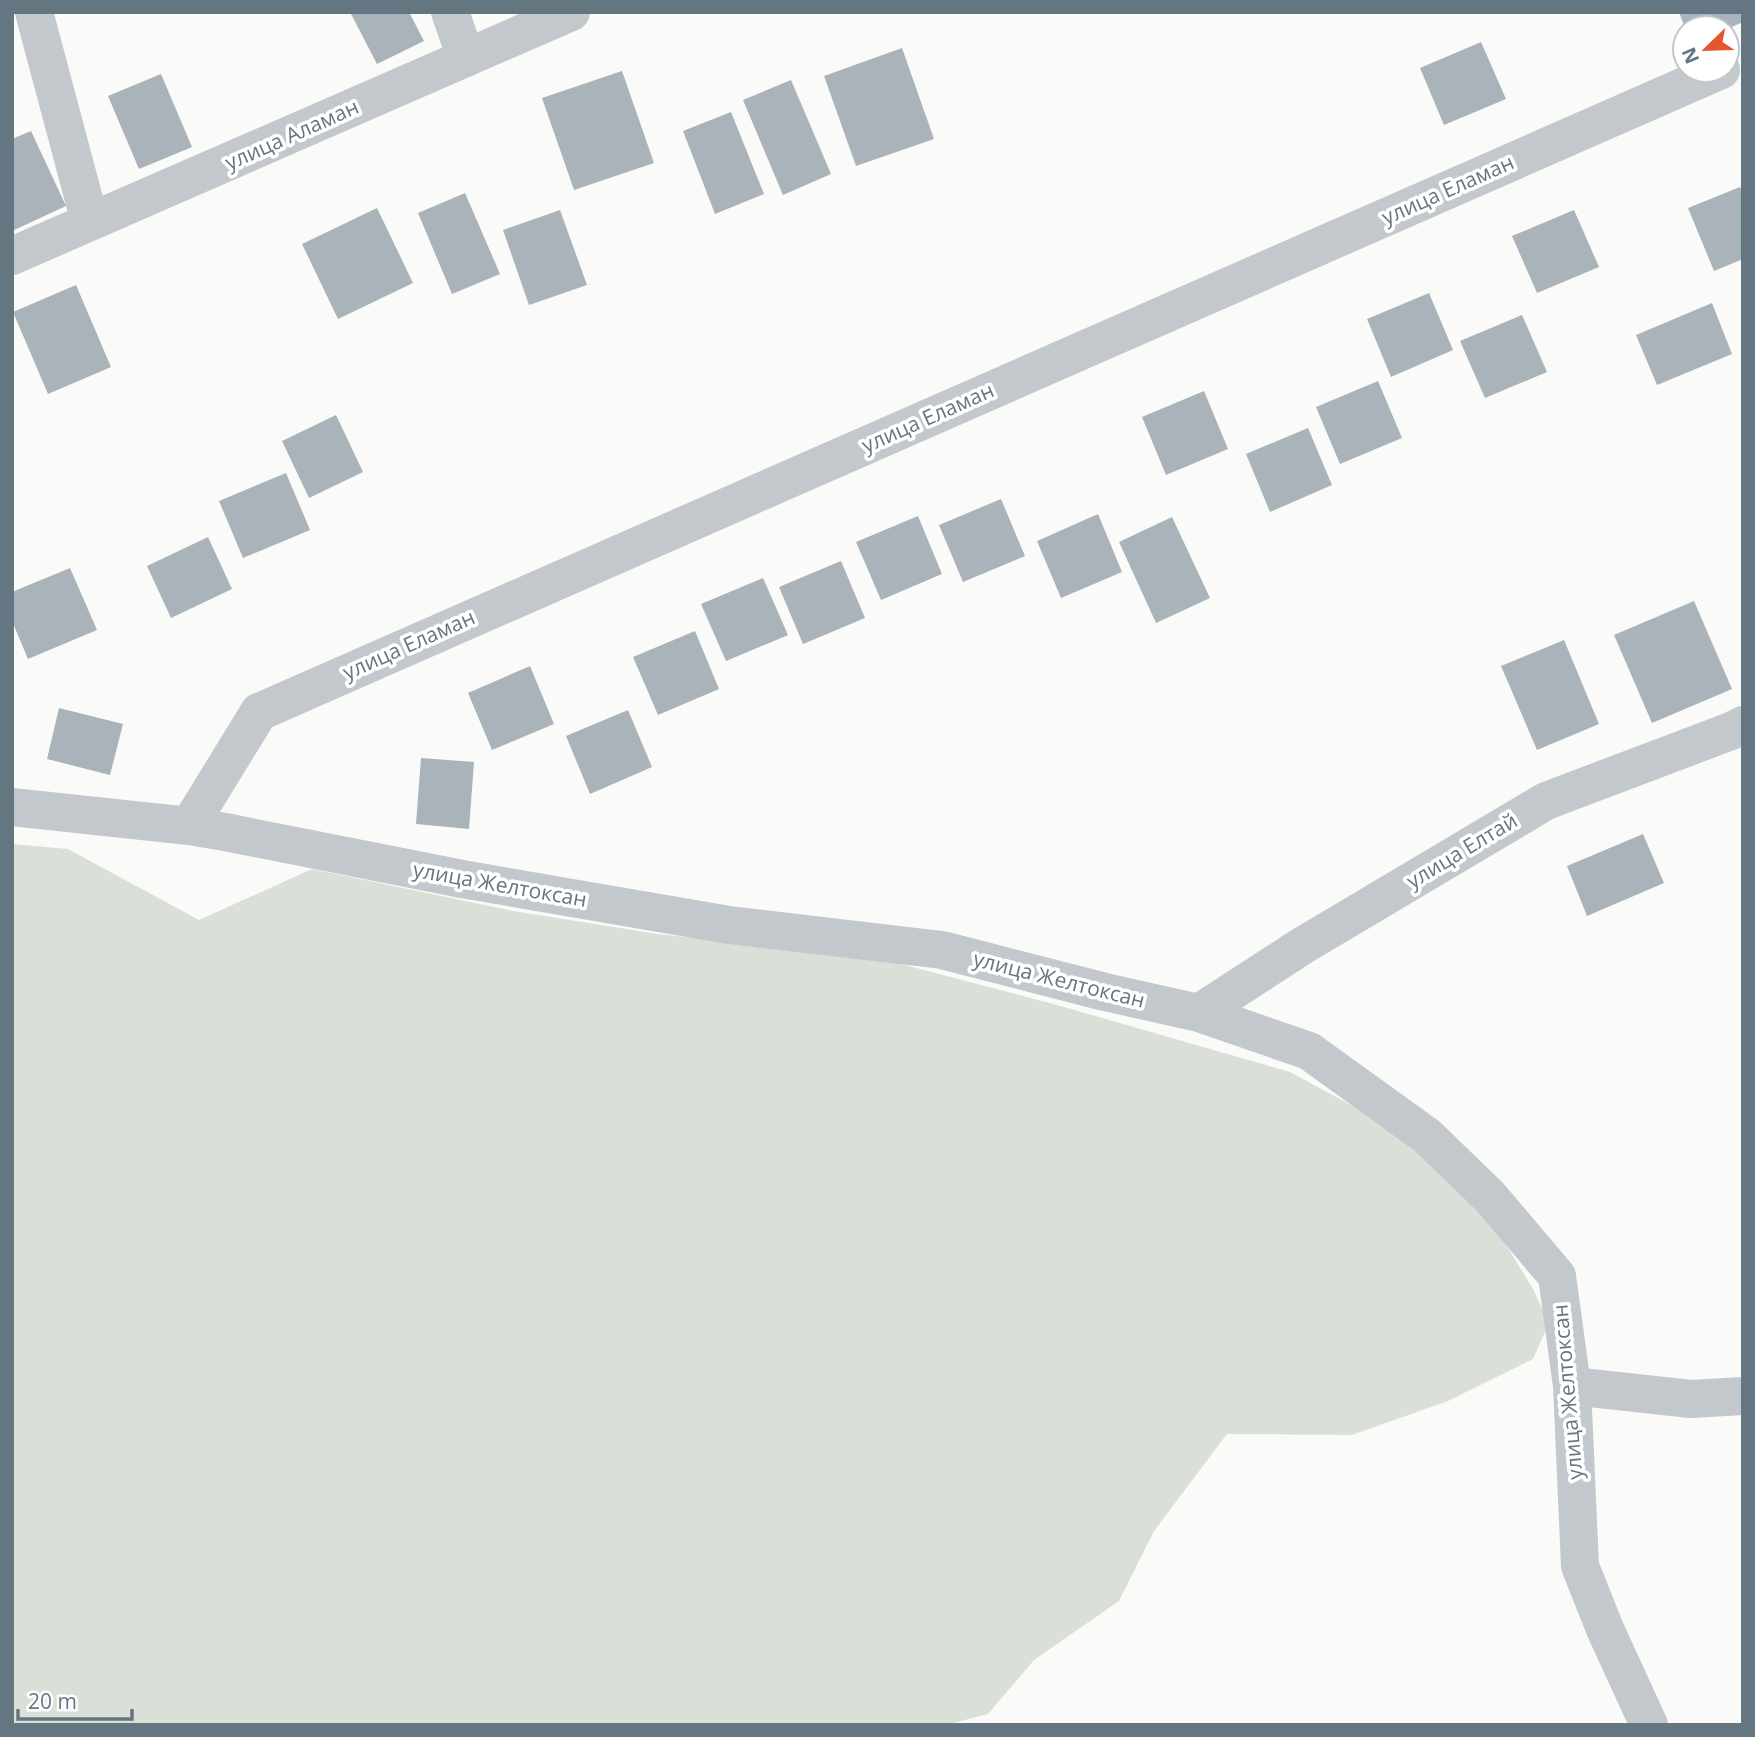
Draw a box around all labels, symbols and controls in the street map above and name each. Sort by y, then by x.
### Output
north arrow [1671,14,1741,84]
text: N [1675,43,1705,68]
street label: улица Аламан [220,92,363,176]
street label: улица Еламан [1377,147,1518,231]
street label: улица Еламан [857,375,998,459]
street label: улица Еламан [338,602,479,686]
street label: улица Елтай [1401,806,1522,894]
street label: улица Желтоксан [411,855,589,913]
street label: улица Желтоксан [970,944,1148,1014]
street label: улица Желтоксан [1545,1303,1589,1481]
scale bar [18,1678,131,1722]
text: 20 m [28,1687,77,1715]

